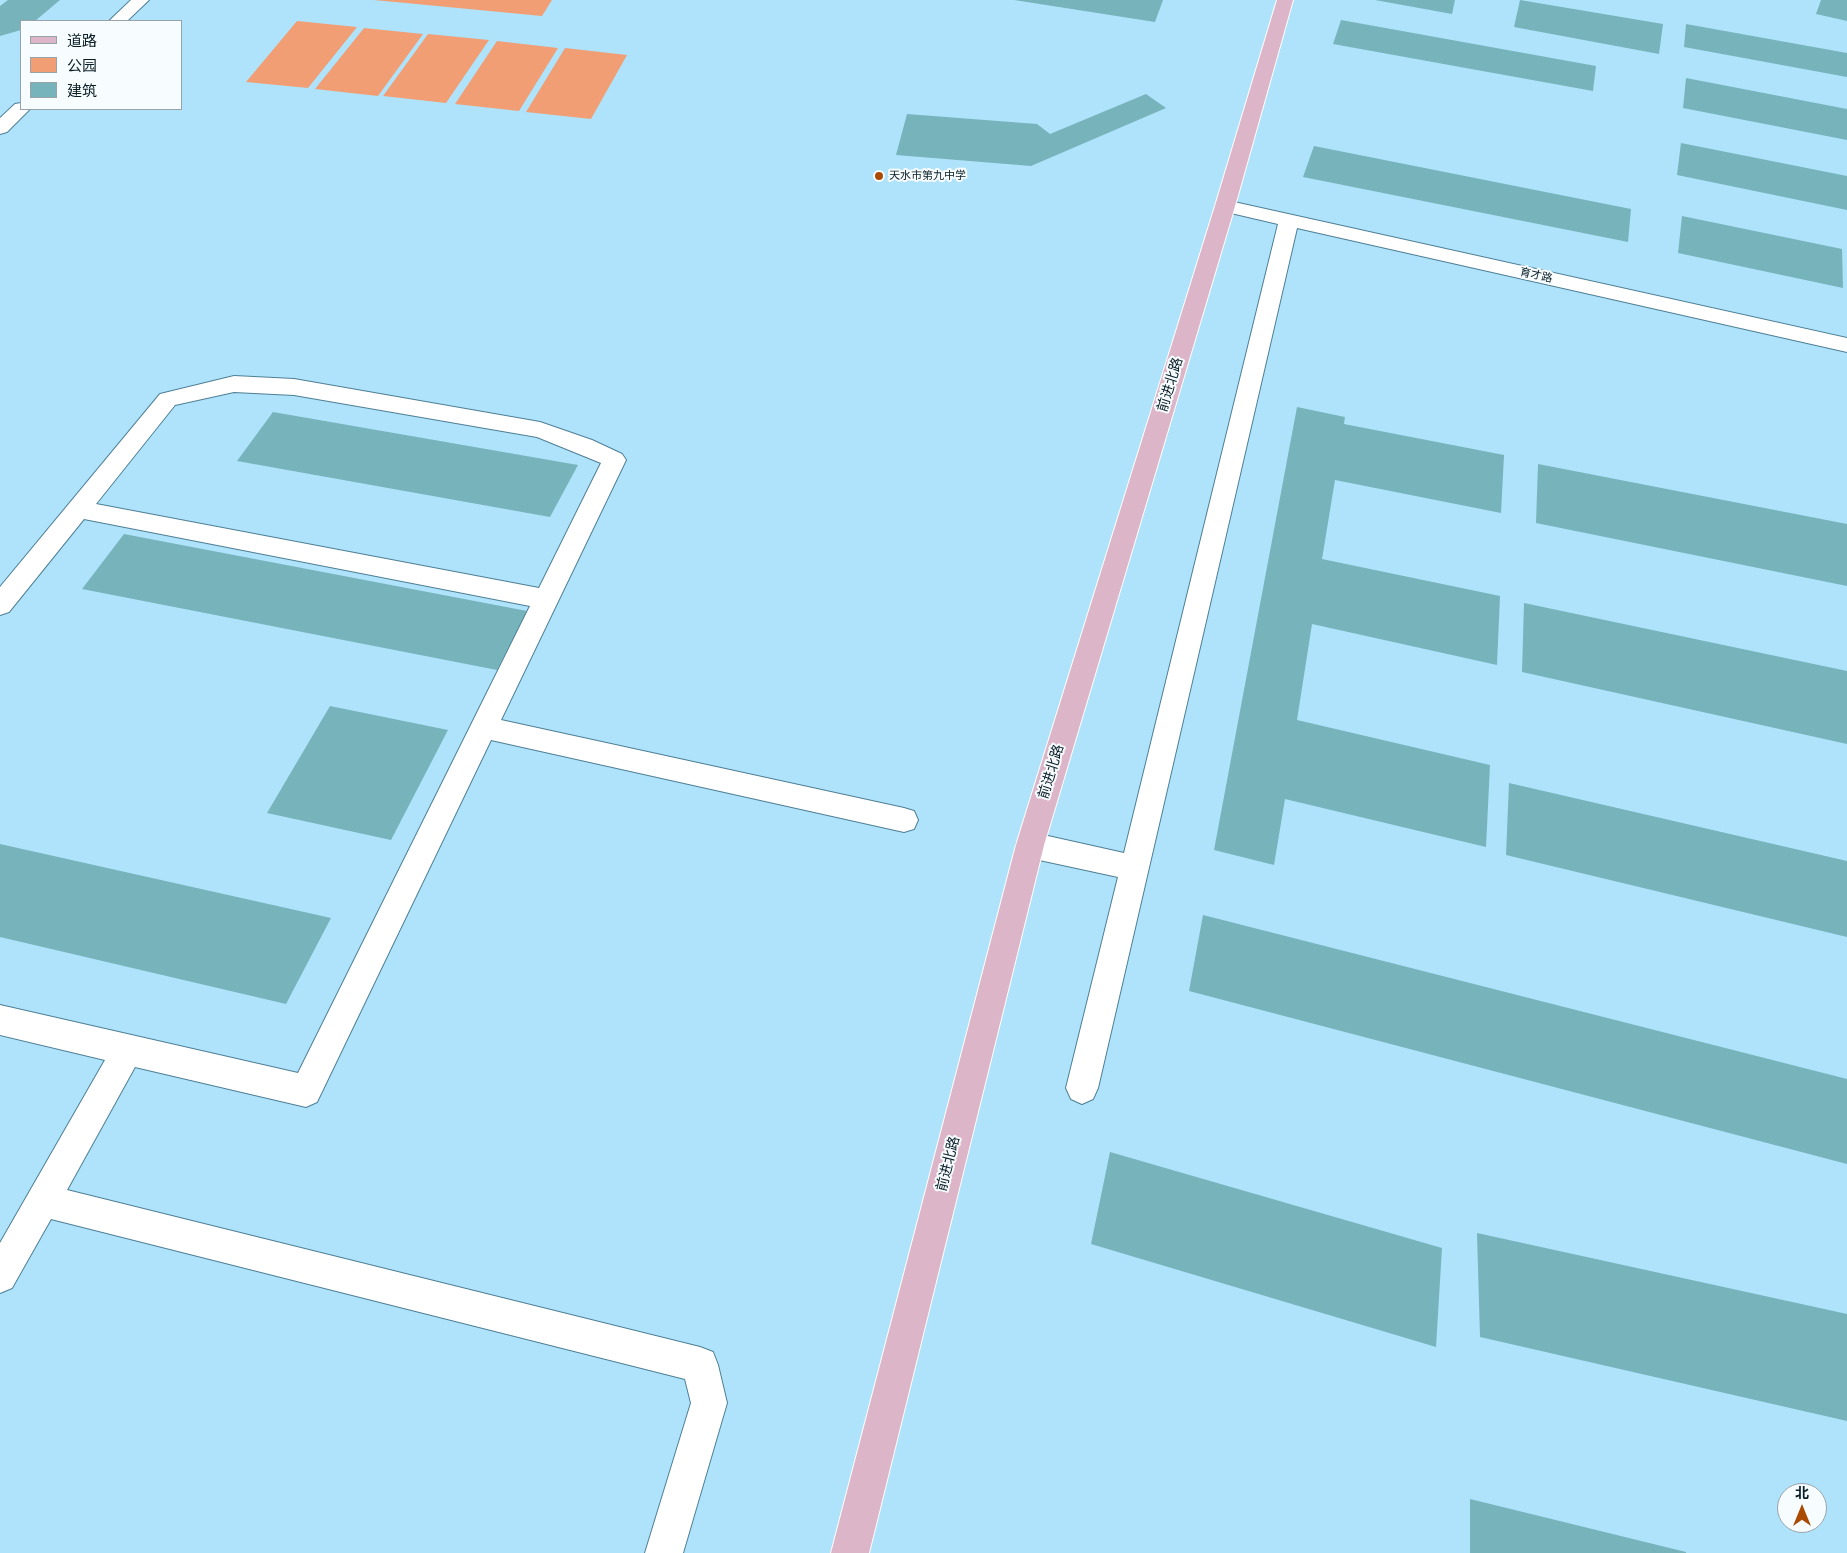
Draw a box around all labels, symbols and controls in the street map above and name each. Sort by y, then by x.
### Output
legend [20,20,182,110]
text: 道路 [67,31,97,51]
text: 公园 [67,56,97,76]
text: 建筑 [67,81,97,101]
place label: 天水市第九中学 [889,169,966,183]
marker: 天水市第九中学 [873,170,885,182]
street label: 育才路 [1518,266,1554,286]
street label: 前进北路 [1155,356,1187,414]
street label: 前进北路 [1036,743,1068,801]
street label: 前进北路 [934,1135,964,1193]
north arrow [1777,1483,1827,1533]
text: 北 [1795,1484,1809,1503]

